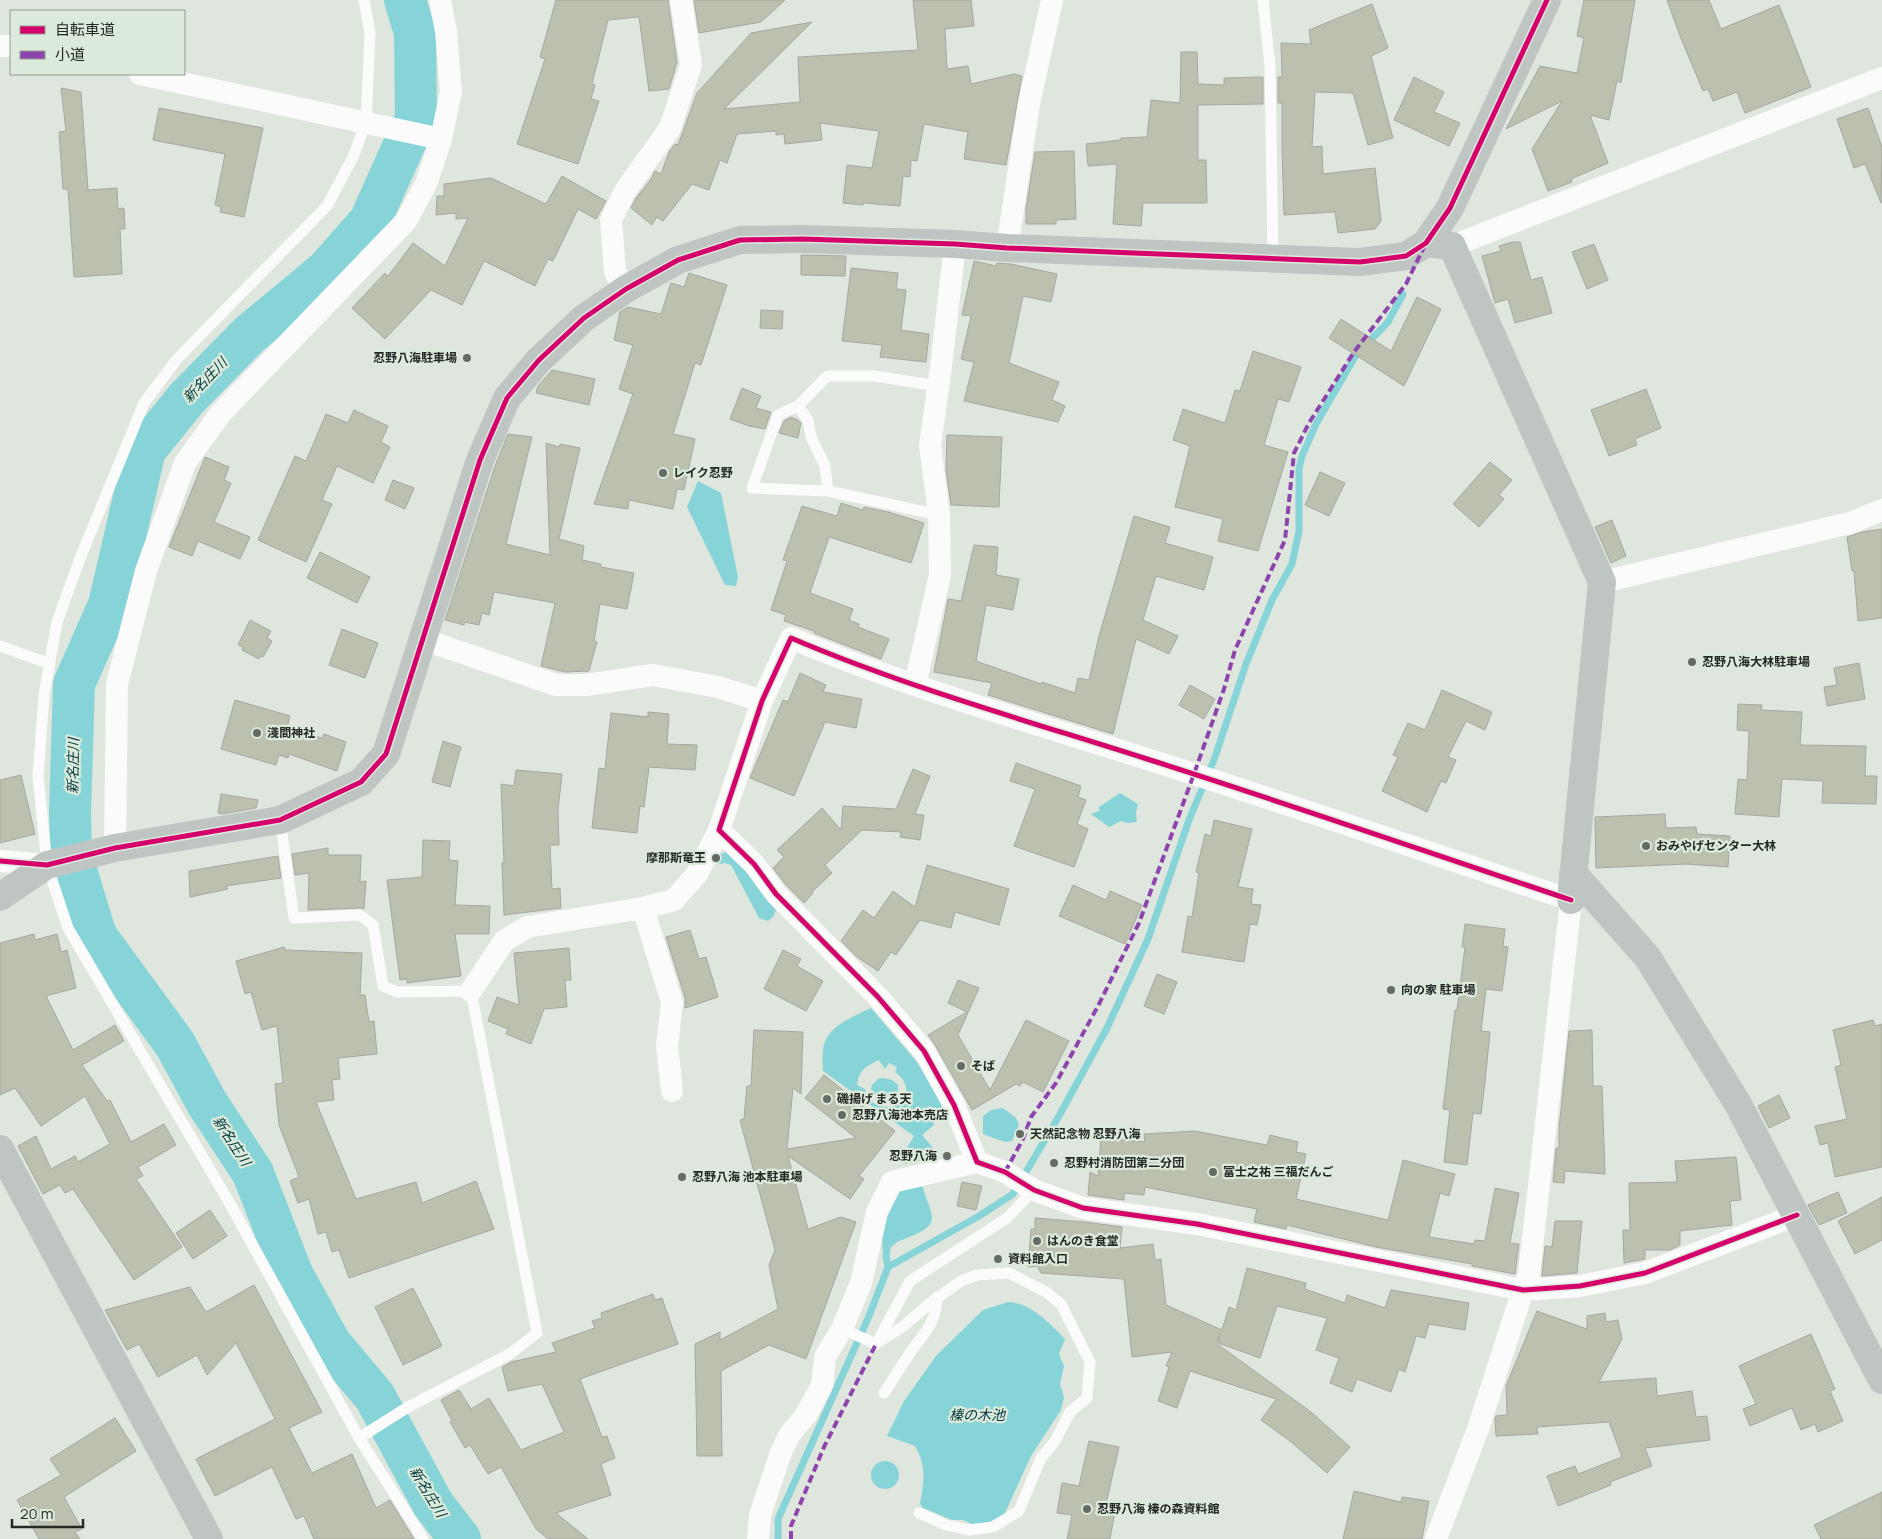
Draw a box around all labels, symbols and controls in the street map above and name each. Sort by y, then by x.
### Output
legend [10,10,185,75]
text: 自転車道 [55,19,115,40]
text: 小道 [55,44,85,65]
place label: 忍野八海駐車場 [373,349,457,366]
water label: 新名庄川 [178,351,232,406]
marker: 忍野八海駐車場 [461,352,473,364]
place label: レイク忍野 [673,464,733,481]
marker: レイク忍野 [657,467,669,479]
place label: 忍野八海大林駐車場 [1702,653,1810,670]
marker: 忍野八海大林駐車場 [1686,656,1698,668]
place label: 淺間神社 [267,724,315,741]
marker: 淺間神社 [251,727,263,739]
water label: 新名庄川 [63,736,83,794]
place label: おみやげセンター大林 [1656,837,1776,854]
marker: おみやげセンター大林 [1640,840,1652,852]
place label: 摩那斯竜王 [646,849,706,866]
marker: 摩那斯竜王 [710,852,722,864]
place label: 向の家 駐車場 [1401,981,1475,998]
marker: 向の家 駐車場 [1385,984,1397,996]
place label: そば [971,1057,995,1074]
marker: そば [955,1060,967,1072]
place label: 磯揚げ まる天 [836,1090,911,1107]
marker: 磯揚げ まる天 [821,1093,833,1105]
place label: 忍野八海池本売店 [852,1106,948,1123]
marker: 忍野八海池本売店 [836,1109,848,1121]
water label: 新名庄川 [209,1112,257,1171]
place label: 天然記念物 忍野八海 [1030,1125,1140,1142]
marker: 天然記念物 忍野八海 [1014,1128,1026,1140]
place label: 忍野八海 [889,1147,937,1164]
marker: 忍野八海 [941,1150,953,1162]
place label: 忍野村消防団第二分団 [1064,1154,1184,1171]
marker: 忍野村消防団第二分団 [1048,1157,1060,1169]
place label: 富士之祐 三福だんご [1223,1163,1333,1180]
marker: 富士之祐 三福だんご [1207,1166,1219,1178]
place label: 忍野八海 池本駐車場 [692,1168,802,1185]
marker: 忍野八海 池本駐車場 [676,1171,688,1183]
place label: はんのき食堂 [1047,1232,1119,1249]
marker: はんのき食堂 [1031,1235,1043,1247]
place label: 資料館入口 [1008,1250,1068,1267]
marker: 資料館入口 [992,1253,1004,1265]
water label: 榛の木池 [949,1405,1007,1424]
water label: 新名庄川 [406,1463,452,1522]
scale bar [12,1496,84,1528]
place label: 忍野八海 榛の森資料館 [1097,1500,1219,1517]
text: 20 m [20,1503,53,1524]
marker: 忍野八海 榛の森資料館 [1081,1503,1093,1515]

